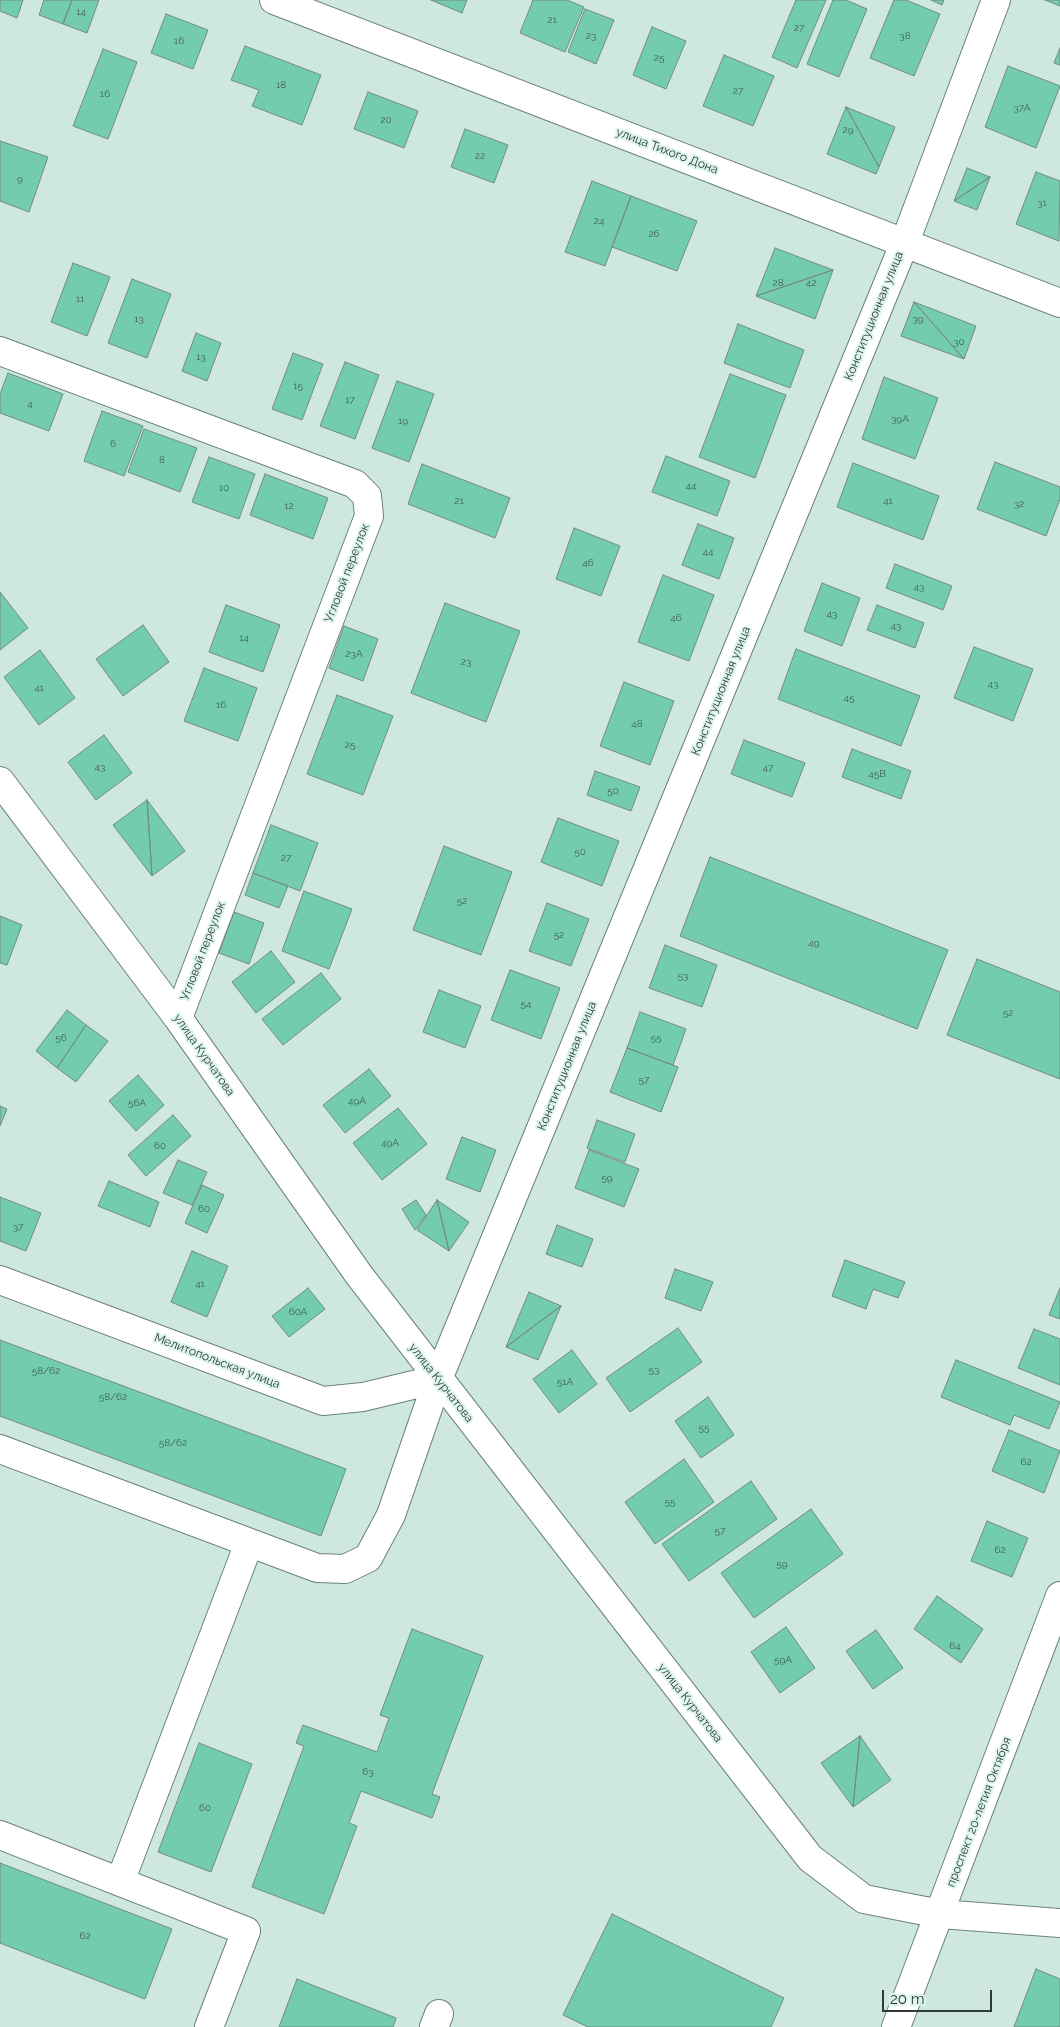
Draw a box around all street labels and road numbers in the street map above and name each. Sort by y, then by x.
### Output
street label: улица Тихого Дона [614,125,720,177]
street label: Конституционная улица [841,249,907,383]
street label: Угловой переулок [321,521,373,625]
street label: Конституционная улица [688,624,754,758]
street label: Угловой переулок [177,899,229,1003]
street label: Конституционная улица [534,999,600,1133]
street label: улица Курчатова [170,1011,238,1099]
street label: Мелитопольская улица [152,1330,282,1392]
street label: улица Курчатова [406,1341,476,1425]
street label: улица Курчатова [655,1661,725,1745]
street label: проспект 20-летия Октября [944,1735,1014,1889]

